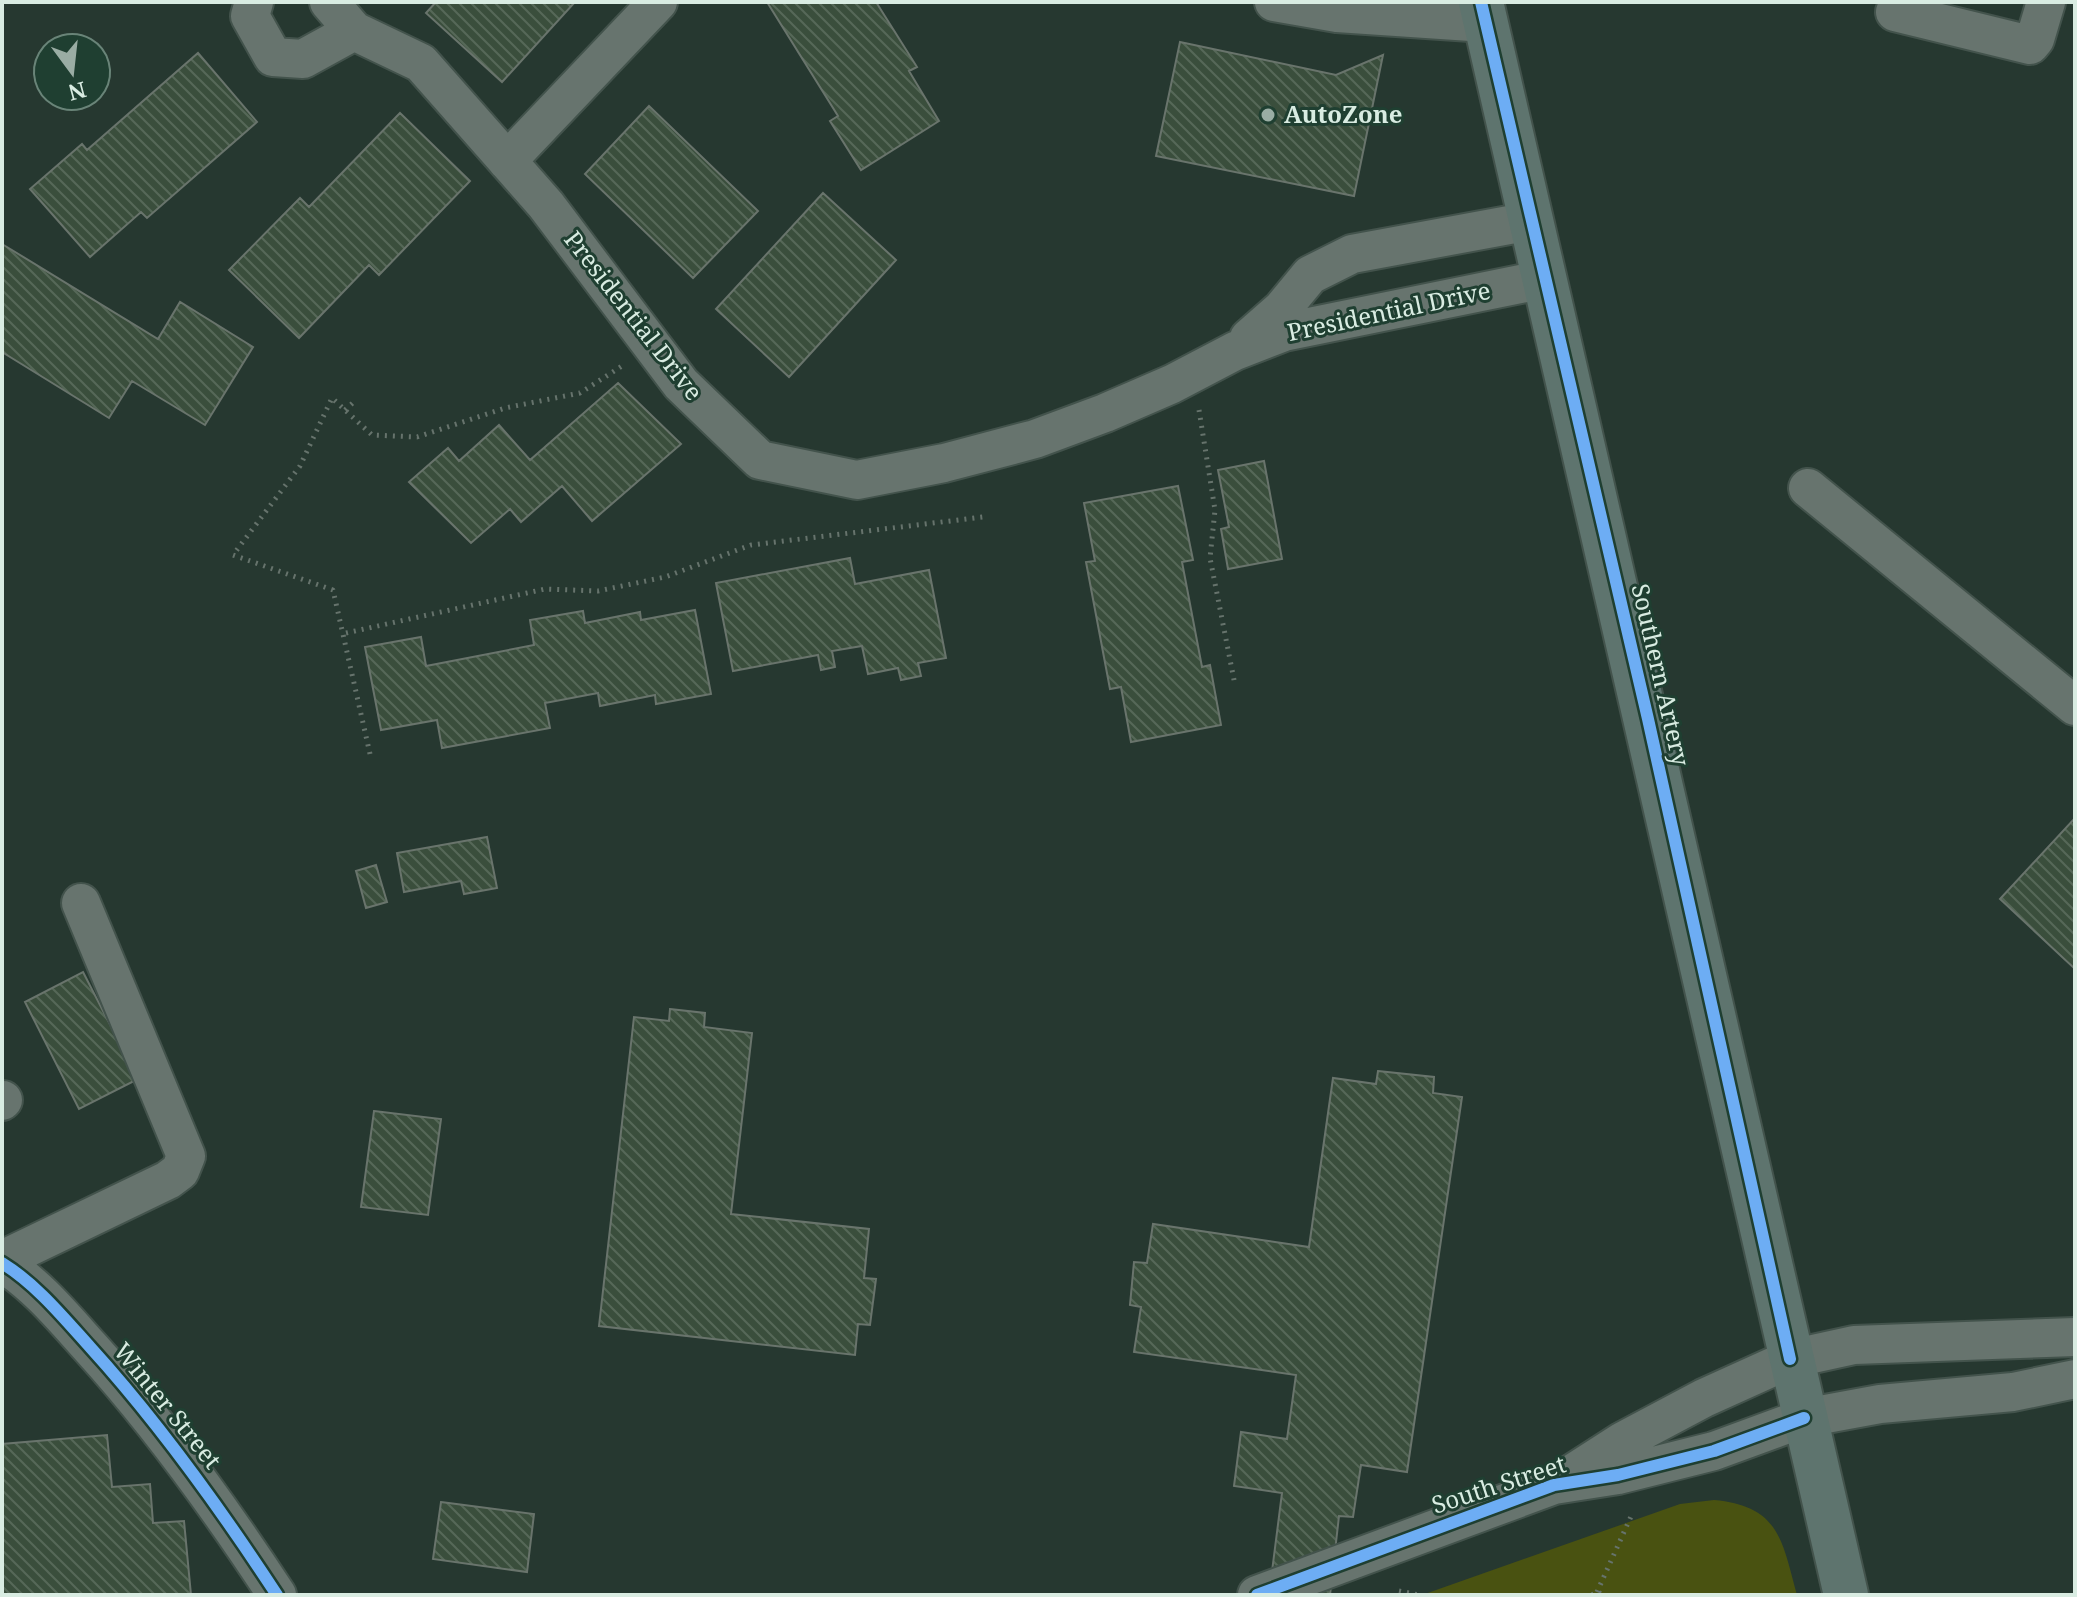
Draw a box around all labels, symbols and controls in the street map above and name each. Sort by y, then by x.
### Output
north arrow [32,32,112,112]
text: N [65,76,90,109]
place label: AutoZone [1284,97,1403,130]
marker: AutoZone [1259,106,1277,124]
street label: Presidential Drive [558,223,711,407]
street label: Presidential Drive [1284,273,1493,348]
street label: Southern Artery [1624,580,1699,769]
street label: Winter Street [107,1335,229,1475]
street label: South Street [1427,1446,1570,1521]

